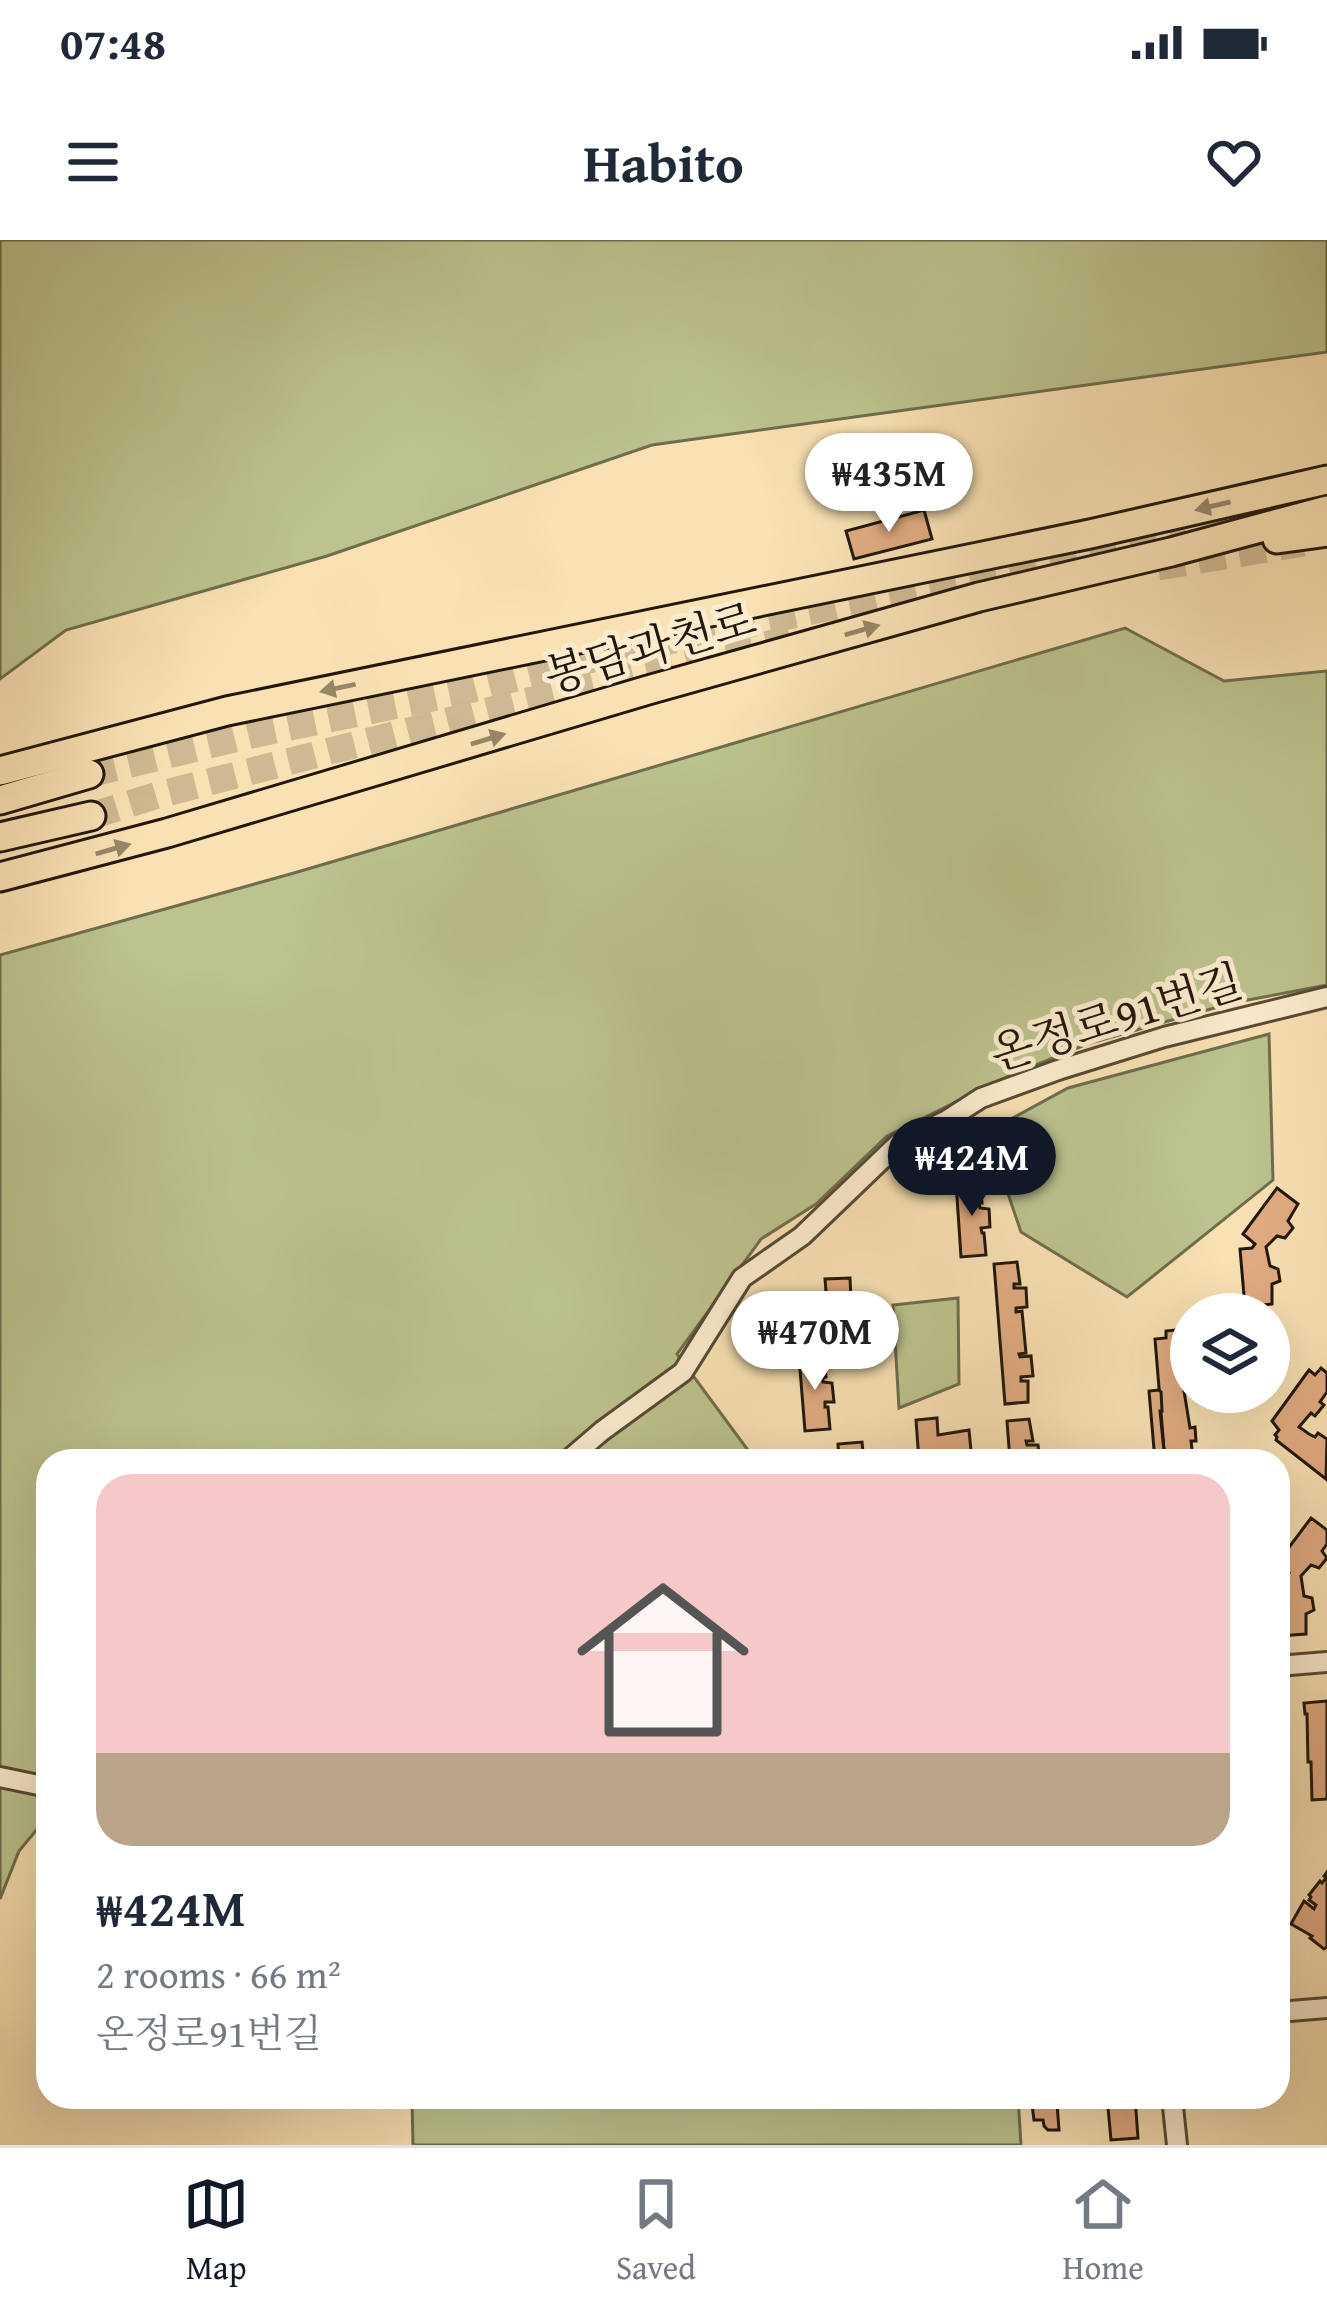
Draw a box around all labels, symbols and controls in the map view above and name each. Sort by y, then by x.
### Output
text: 07:48 [60,10,166,75]
text: Habito [583,123,744,202]
icon: menu [60,129,126,195]
icon: heart [1201,129,1267,195]
pin: ₩435M [805,433,973,535]
text: ₩435M [832,443,946,500]
one-way arrow [1193,498,1231,517]
street label: 봉담과천로 [536,585,763,708]
one-way arrow [844,619,881,638]
one-way arrow [318,680,356,699]
one-way arrow [470,729,507,747]
one-way arrow [95,838,132,857]
street label: 온정로91번길 [982,947,1250,1086]
pin: ₩424M [888,1117,1056,1219]
text: ₩424M [915,1127,1029,1184]
pin: ₩470M [731,1291,899,1393]
map controls [1170,1293,1290,1413]
button: layers [1170,1293,1290,1413]
text: ₩470M [758,1301,872,1358]
icon: home [555,1552,771,1768]
text: ₩424M [96,1870,246,1945]
text: 2 rooms · 66 m² [96,1945,341,2002]
text: 온정로91번길 [96,2004,322,2061]
tab: Map [183,2171,249,2291]
tab: Saved [616,2171,696,2291]
tab: Home [1062,2171,1144,2291]

